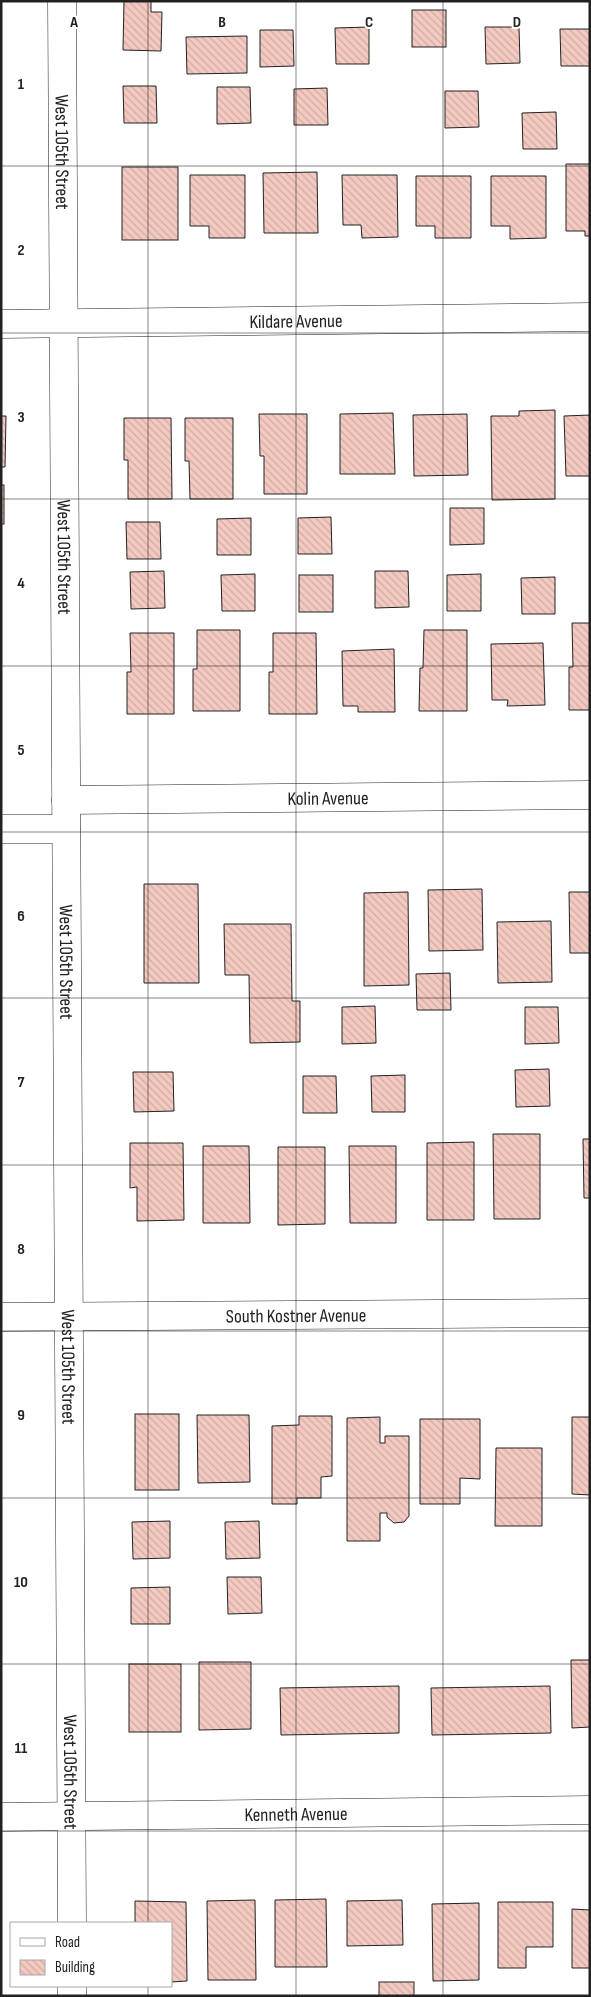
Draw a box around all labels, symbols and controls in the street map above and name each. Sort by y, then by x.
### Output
text: A [69,13,78,32]
text: B [218,13,226,32]
text: C [365,13,373,32]
text: D [513,13,521,32]
text: 1 [18,75,25,94]
street label: West 105th Street [49,94,73,210]
text: 2 [17,241,25,260]
street label: Kildare Avenue [249,310,343,334]
text: 3 [17,408,25,427]
street label: West 105th Street [52,499,75,615]
text: 4 [17,574,25,593]
text: 5 [17,741,25,760]
street label: Kolin Avenue [287,787,369,811]
street label: West 105th Street [54,904,77,1020]
text: 6 [17,907,25,926]
text: 7 [18,1073,25,1092]
text: 8 [17,1240,25,1259]
street label: South Kostner Avenue [226,1305,366,1328]
street label: West 105th Street [56,1309,79,1425]
text: 9 [17,1406,25,1425]
text: 10 [14,1573,28,1592]
street label: West 105th Street [58,1714,82,1830]
text: 11 [15,1739,28,1758]
street label: Kenneth Avenue [244,1803,348,1827]
legend [10,1922,172,1987]
text: Road [55,1933,80,1952]
text: Building [55,1958,95,1977]

